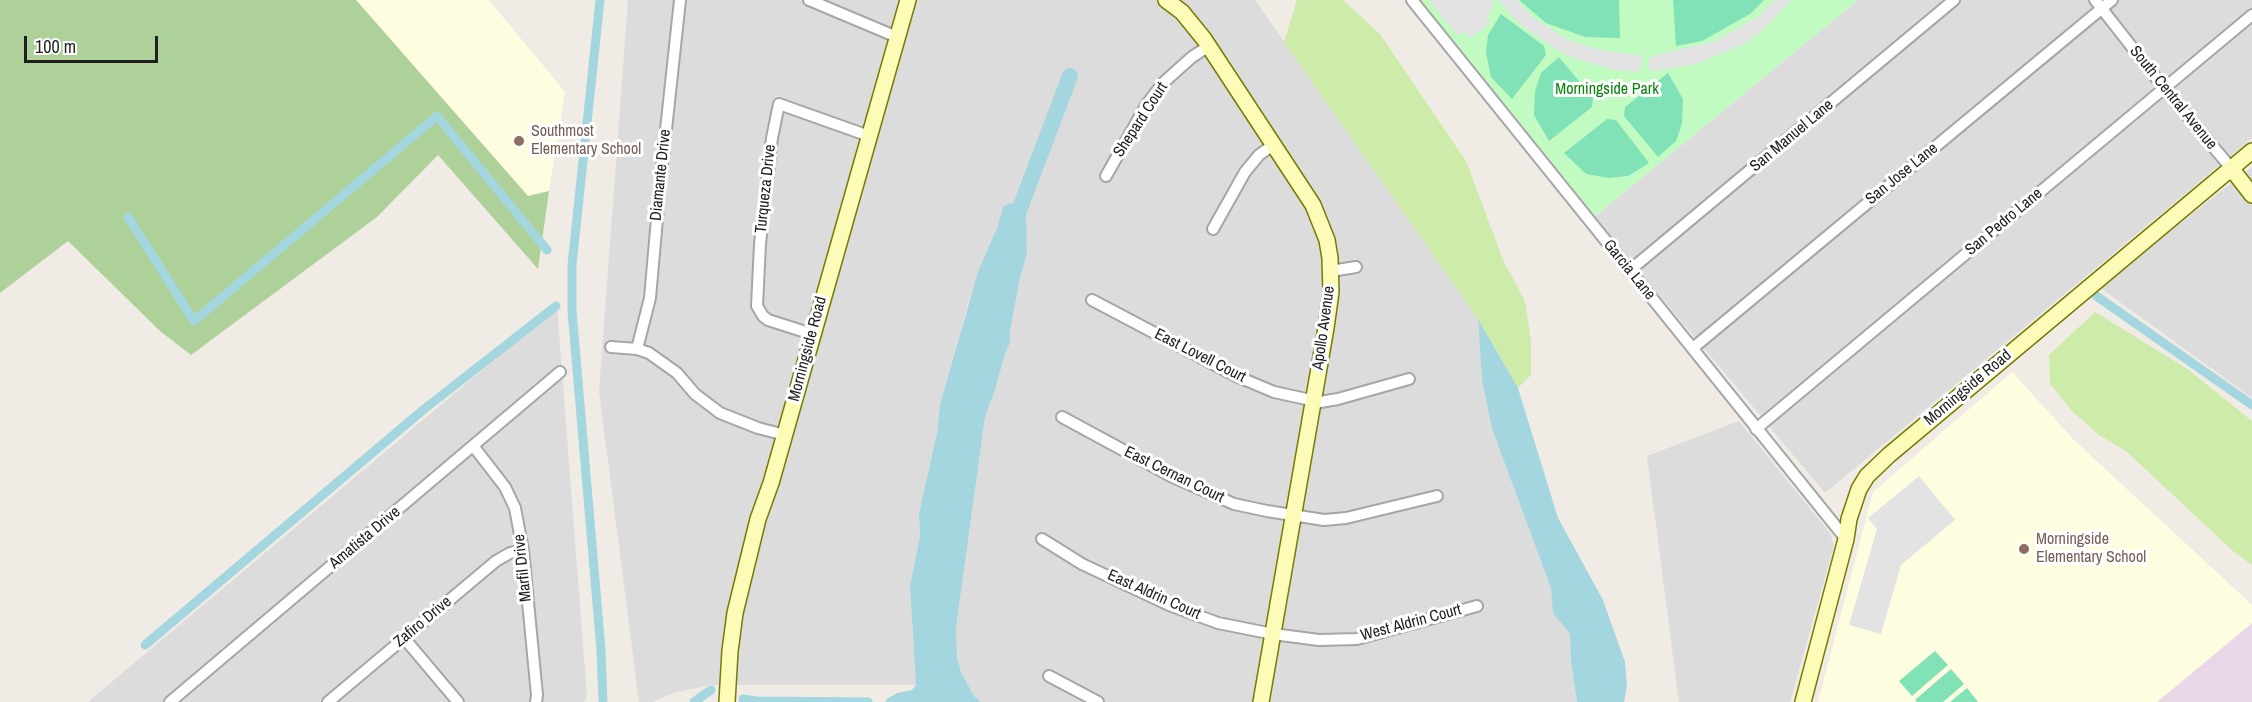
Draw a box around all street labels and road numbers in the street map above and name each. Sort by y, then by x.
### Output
street label: South Central Avenue [2125,42,2221,154]
street label: Shepard Court [1110,79,1172,161]
street label: San Manuel Lane [1746,96,1838,176]
street label: Diamante Drive [647,128,675,222]
street label: San Jose Lane [1862,139,1942,209]
street label: Turqueza Drive [752,144,780,234]
street label: San Pedro Lane [1962,184,2046,260]
street label: Garcia Lane [1599,236,1659,304]
street label: Apollo Avenue [1309,285,1339,371]
street label: Morningside Road [785,294,831,404]
street label: East Lovell Court [1151,325,1249,387]
street label: Morningside Road [1920,346,2016,430]
street label: East Cernan Court [1121,443,1227,507]
street label: Amatista Drive [326,503,404,573]
street label: Marfil Drive [510,533,536,603]
street label: East Aldrin Court [1104,566,1204,624]
street label: Zafiro Drive [390,592,456,652]
street label: West Aldrin Court [1359,600,1463,646]

